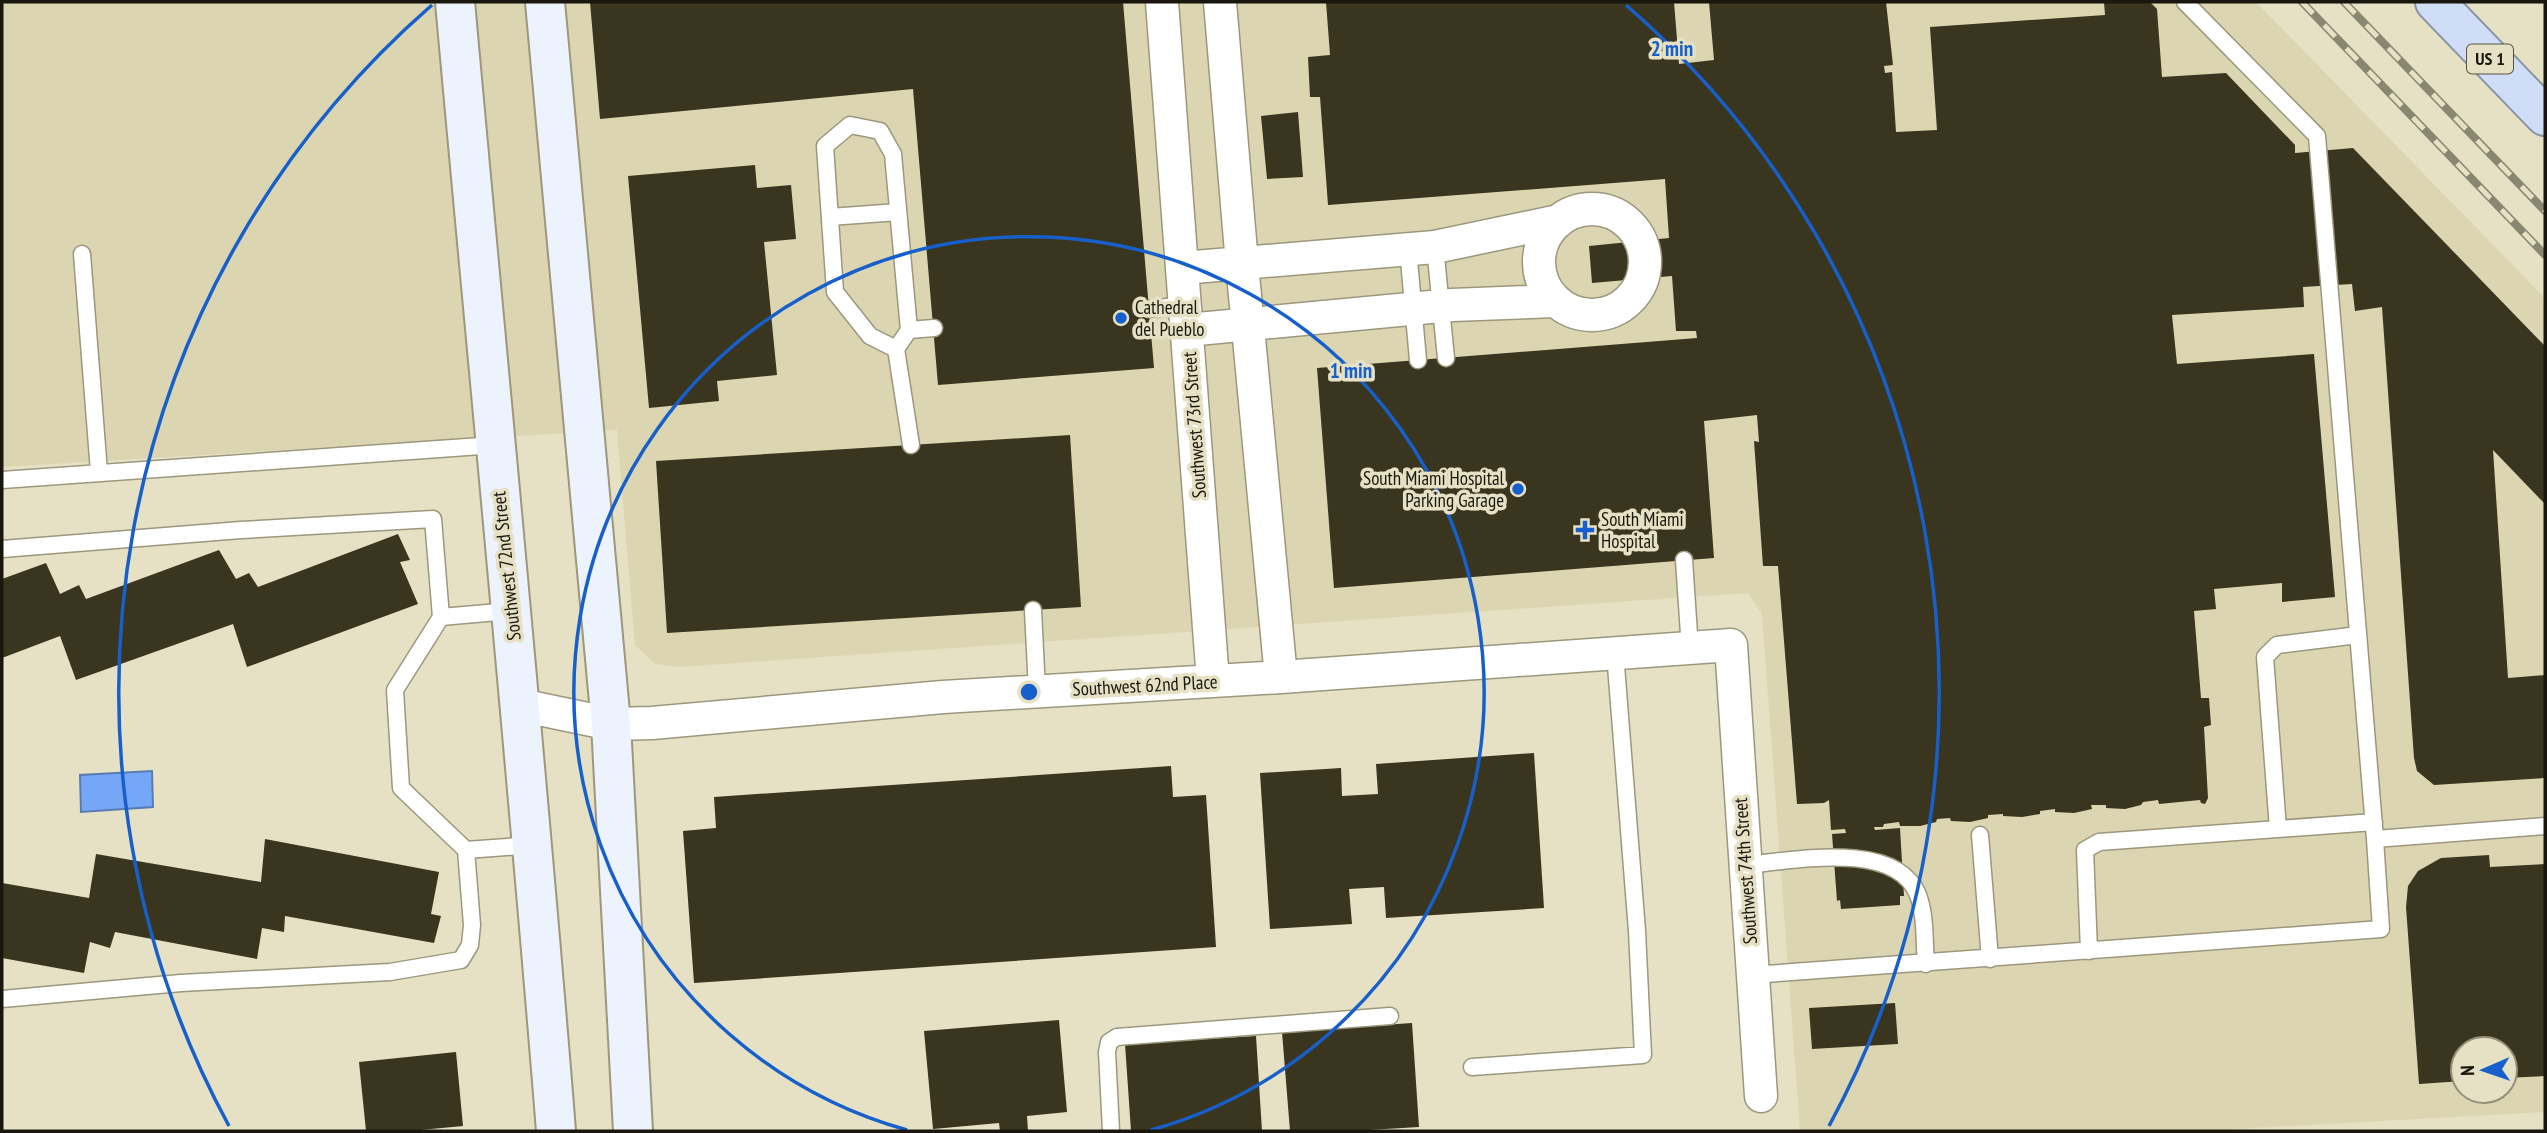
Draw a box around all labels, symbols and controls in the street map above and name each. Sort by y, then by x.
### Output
text: 2 min [1651,35,1693,62]
road number: US 1 [2467,44,2513,74]
place label: Cathedral del Pueblo [1135,295,1205,341]
marker: Cathedral del Pueblo [1113,310,1129,326]
street label: Southwest 73rd Street [1177,350,1211,499]
text: 1 min [1330,357,1372,384]
place label: South Miami Hospital Parking Garage [1363,466,1505,512]
marker: South Miami Hospital Parking Garage [1510,481,1526,497]
street label: Southwest 72nd Street [486,490,526,642]
place label: South Miami Hospital [1601,507,1684,553]
marker: South Miami Hospital [1575,520,1595,540]
street label: Southwest 62nd Place [1072,669,1218,701]
centre of rings [1017,680,1041,704]
street label: Southwest 74th Street [1728,796,1762,945]
north arrow [2449,1035,2519,1105]
text: N [2455,1065,2479,1076]

